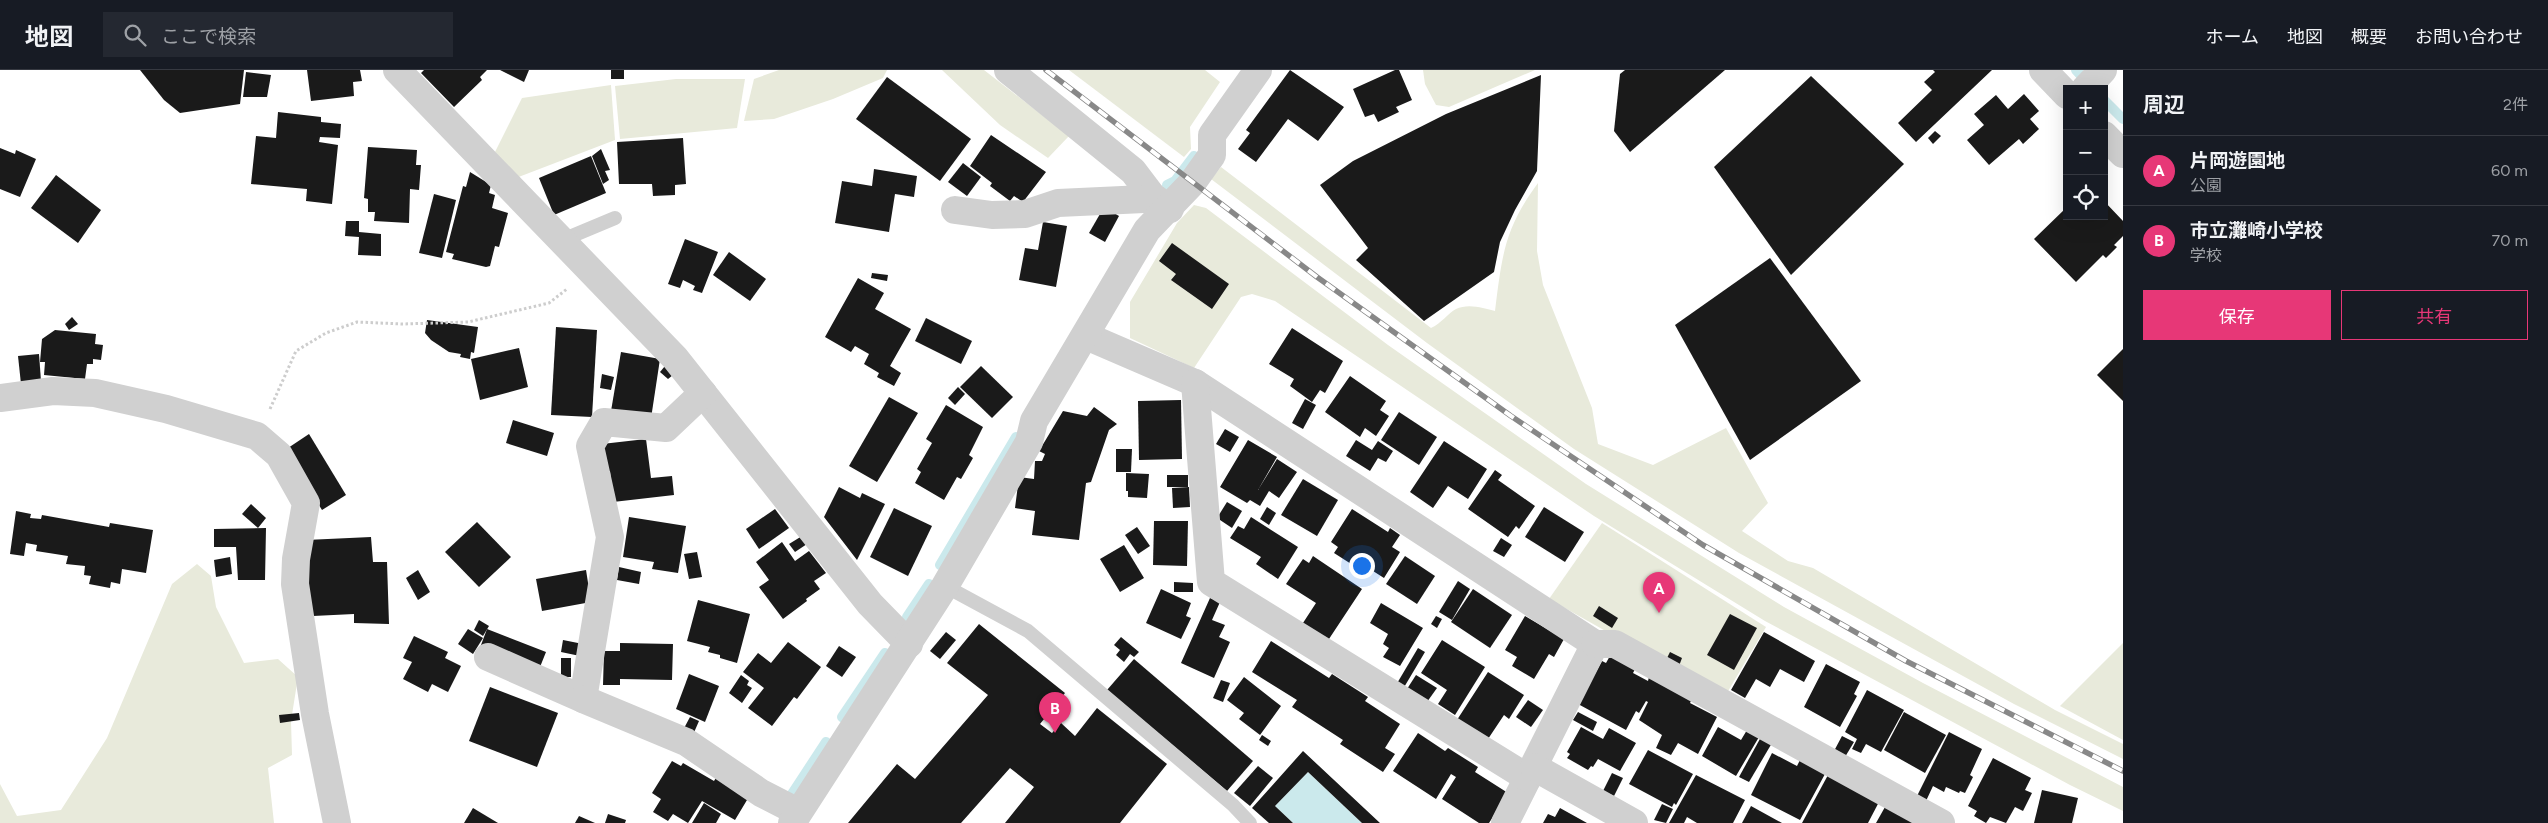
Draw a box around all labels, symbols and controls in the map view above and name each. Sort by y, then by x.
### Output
search box [103,12,453,57]
icon: search [121,21,149,49]
text: 地図 [25,22,73,51]
text: ここで検索 [161,25,256,48]
text: ホーム [2206,26,2259,48]
text: 地図 [2287,26,2323,48]
text: 概要 [2351,26,2387,48]
text: お問い合わせ [2415,26,2523,48]
map controls [2063,85,2108,220]
button: + [2063,85,2108,130]
text: 周辺 [2143,92,2185,117]
text: 2件 [2503,95,2528,114]
button: − [2063,130,2108,175]
text: 片岡遊園地 [2190,149,2285,172]
text: A [2153,161,2165,180]
text: 60 m [2491,161,2528,180]
button: locate [2063,175,2108,220]
text: 公園 [2190,176,2222,195]
text: 市立灘崎小学校 [2190,219,2323,242]
text: B [2154,231,2164,250]
text: 70 m [2492,231,2528,250]
text: 学校 [2190,246,2222,265]
button: 保存 [2143,290,2331,340]
button: 共有 [2341,290,2528,340]
your location [1349,553,1375,579]
pin: A [1643,572,1675,613]
pin: B [1039,692,1071,733]

